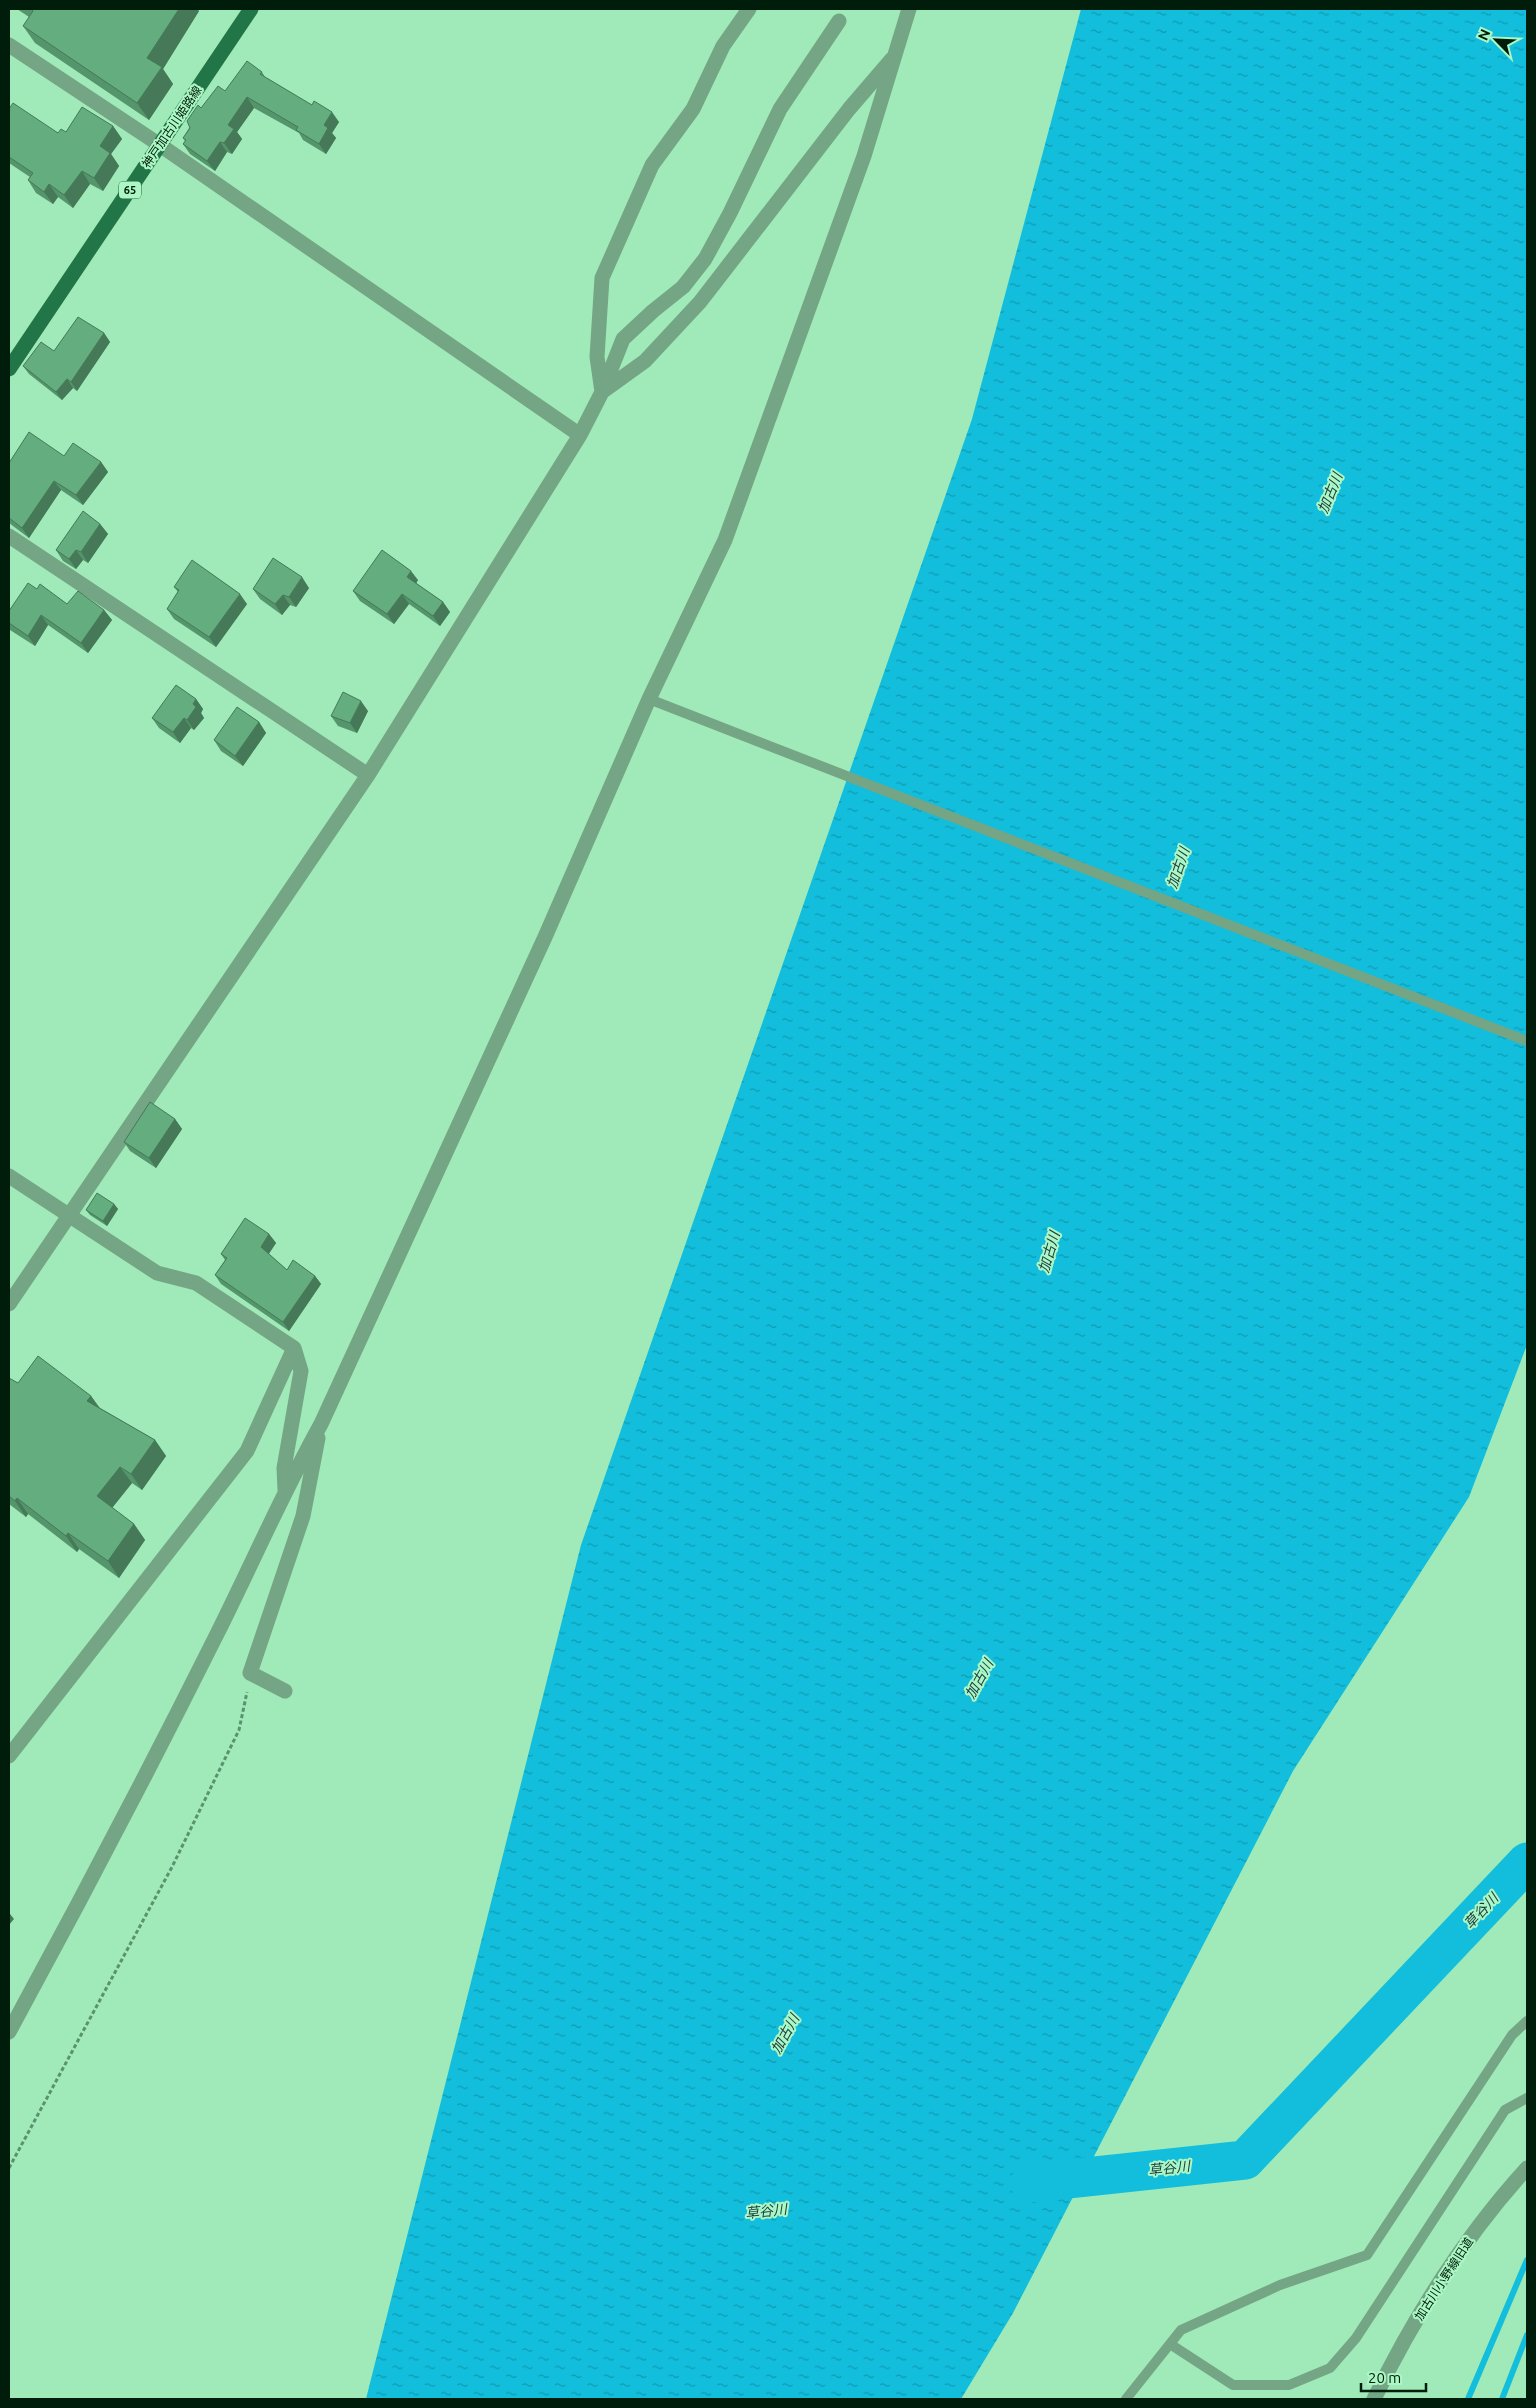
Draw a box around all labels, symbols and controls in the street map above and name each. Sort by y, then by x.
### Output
north arrow [1471,15,1521,65]
text: N [1475,27,1494,43]
street label: 神戸加古川姫路線 [139,83,204,170]
road number: 65 [119,182,141,198]
water label: 加古川 [1315,469,1346,515]
water label: 加古川 [1164,844,1193,890]
water label: 加古川 [1036,1228,1063,1274]
water label: 加古川 [962,1655,997,1701]
water label: 草谷川 [1461,1889,1503,1932]
water label: 加古川 [768,2010,803,2056]
water label: 草谷川 [1147,2158,1193,2178]
water label: 草谷川 [744,2201,790,2221]
street label: 加古川小野線旧道 [1412,2235,1475,2323]
scale bar [1361,2360,1426,2392]
text: 20 m [1368,2369,1401,2386]

